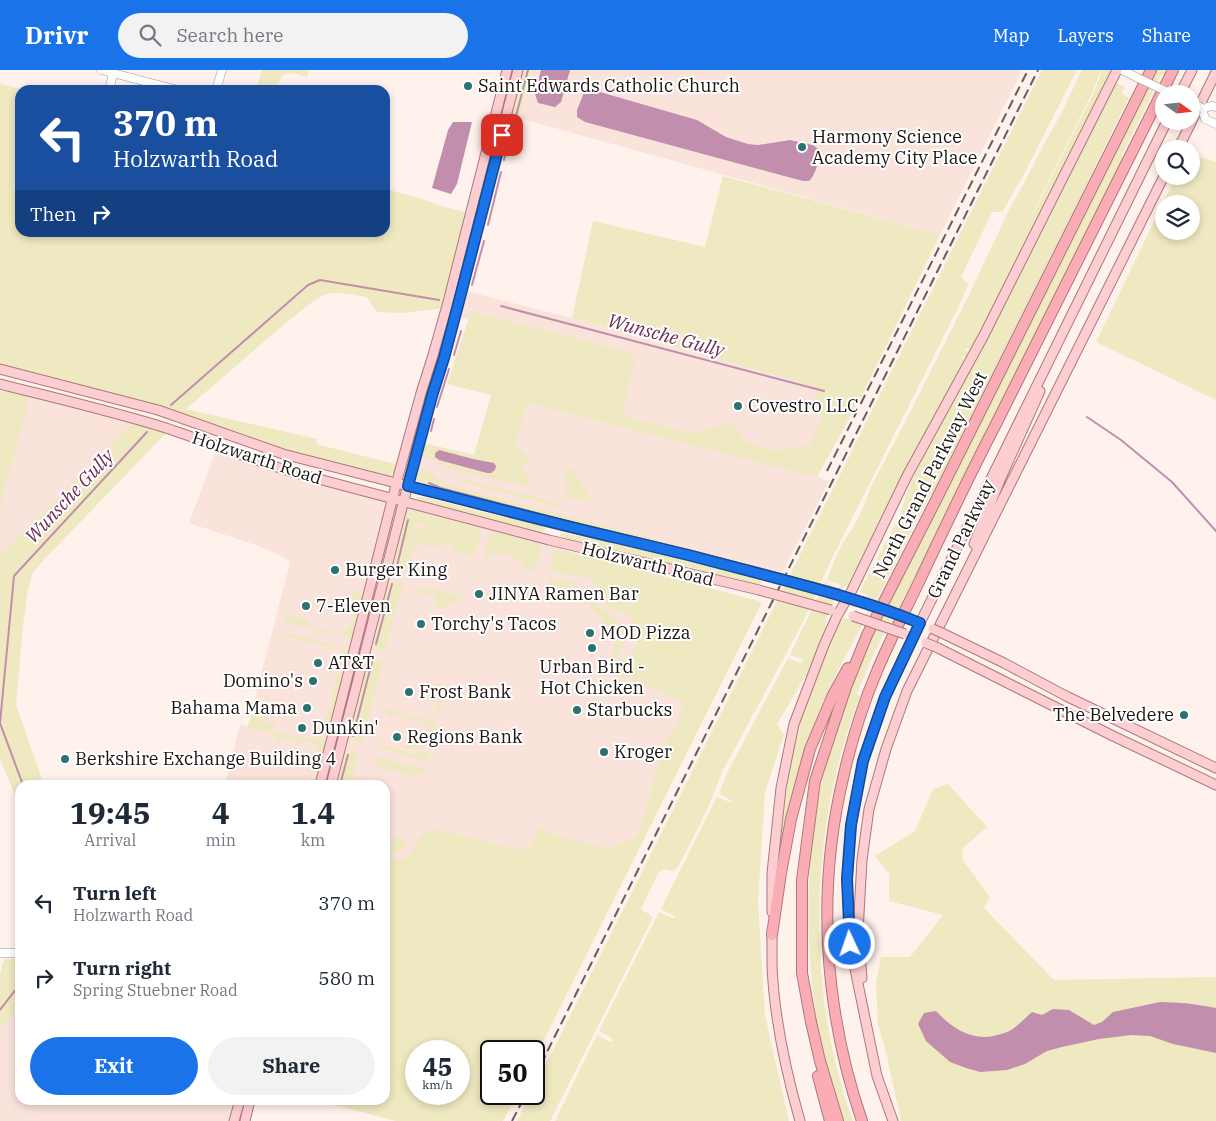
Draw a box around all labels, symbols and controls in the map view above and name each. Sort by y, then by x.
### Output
search box [118,13,468,58]
text: Drivr [25,19,88,51]
icon: search [136,21,164,49]
text: Search here [176,23,283,47]
text: Map [993,24,1030,47]
text: Layers [1058,24,1114,47]
text: Share [1142,24,1191,47]
place label: Saint Edwards Catholic Church [478,74,740,97]
marker: Saint Edwards Catholic Church [462,80,474,92]
north arrow [1155,85,1200,130]
map controls [1155,85,1200,240]
text: 370 m [113,100,218,146]
icon: left [30,105,95,170]
pin [481,114,523,156]
icon: arrive [488,121,516,149]
place label: Harmony Science Academy City Place [812,125,977,169]
button: search [1155,140,1200,185]
marker: Harmony Science Academy City Place [796,141,808,153]
text: Holzwarth Road [113,144,278,173]
button: layers [1155,195,1200,240]
icon: right [87,200,115,228]
text: Then [30,202,77,226]
water label: Wunsche Gully [605,308,728,362]
street label: North Grand Parkway West [868,368,992,582]
place label: Covestro LLC [748,394,859,417]
marker: Covestro LLC [732,400,744,412]
street label: Holzwarth Road [189,426,325,489]
water label: Wunsche Gully [20,443,119,548]
street label: Grand Parkway [923,476,999,602]
street label: Holzwarth Road [580,536,717,591]
place label: Burger King [345,558,447,581]
marker: Burger King [329,564,341,576]
place label: JINYA Ramen Bar [489,582,639,605]
marker: JINYA Ramen Bar [473,588,485,600]
place label: 7-Eleven [316,594,391,617]
marker: 7-Eleven [300,600,312,612]
place label: Torchy's Tacos [431,612,557,635]
marker: Torchy's Tacos [415,618,427,630]
place label: MOD Pizza [600,621,691,644]
marker: MOD Pizza [584,627,596,639]
marker: Urban Bird - Hot Chicken [586,642,598,654]
place label: AT&T [328,651,375,674]
place label: Urban Bird - Hot Chicken [539,655,645,699]
marker: AT&T [312,657,324,669]
place label: Domino's [223,669,303,692]
marker: Domino's [307,675,319,687]
place label: Frost Bank [419,680,512,703]
marker: Frost Bank [403,686,415,698]
place label: Bahama Mama [170,696,297,719]
place label: Starbucks [587,698,672,721]
marker: Bahama Mama [301,702,313,714]
place label: The Belvedere [1053,703,1174,726]
marker: Starbucks [571,704,583,716]
marker: The Belvedere [1178,709,1190,721]
place label: Dunkin' [312,716,379,739]
marker: Dunkin' [296,722,308,734]
place label: Regions Bank [407,725,523,748]
marker: Regions Bank [391,731,403,743]
place label: Kroger [614,740,672,763]
marker: Kroger [598,746,610,758]
place label: Berkshire Exchange Building 4 [75,747,336,770]
marker: Berkshire Exchange Building 4 [59,753,71,765]
text: 19:45 [70,793,151,832]
text: 4 [212,793,230,832]
text: 1.4 [291,793,335,832]
text: Arrival [84,830,136,850]
text: min [206,830,236,850]
text: km [301,830,325,850]
text: Turn left [73,881,156,905]
icon: left [30,889,58,917]
text: 370 m [318,891,375,915]
text: Holzwarth Road [73,905,193,925]
position arrow [823,917,875,969]
text: Turn right [73,956,171,980]
icon: right [30,964,58,992]
text: 580 m [318,966,375,990]
text: Spring Stuebner Road [73,980,238,1000]
button: Exit [30,1037,198,1095]
button: Share [208,1037,375,1095]
speed limit sign: 50 [480,1040,545,1105]
text: 45 [422,1050,453,1083]
text: km/h [422,1077,453,1092]

